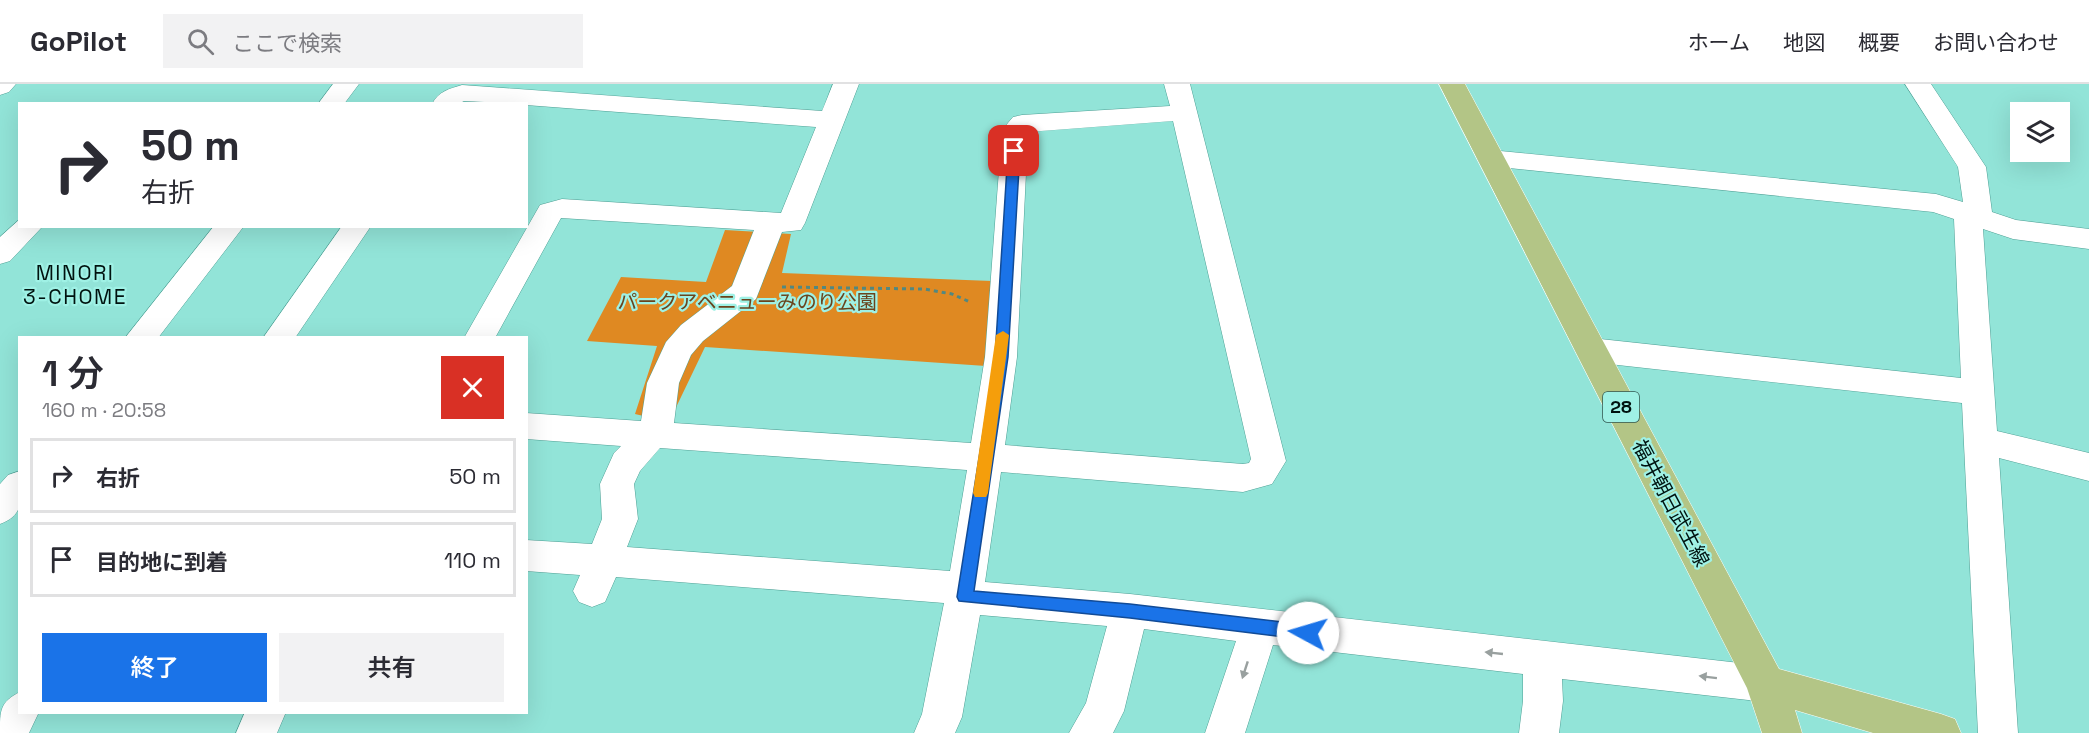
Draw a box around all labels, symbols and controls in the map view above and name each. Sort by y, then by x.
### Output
search box [163,14,583,68]
text: GoPilot [30,23,127,59]
icon: search [184,25,217,58]
text: ここで検索 [232,29,342,57]
text: ホーム [1688,29,1750,56]
text: 地図 [1783,29,1825,56]
text: 概要 [1858,29,1900,56]
text: お問い合わせ [1933,29,2059,56]
map controls [2010,102,2070,162]
button: layers [2010,102,2070,162]
text: 50 m [141,119,240,172]
pin [988,125,1039,176]
icon: right [42,126,120,204]
icon: arrive [997,134,1030,167]
text: 右折 [141,175,195,210]
district label: MINORI 3-CHOME [23,259,127,310]
park label: パークアベニューみのり公園 [617,289,877,315]
text: 1 分 [42,351,103,397]
button: close [441,356,504,419]
road number: 28 [1603,392,1639,422]
text: 160 m · 20:58 [42,397,166,423]
street label: 福井朝日武生線 [1627,435,1715,571]
icon: right [45,459,78,492]
text: 50 m [449,462,501,490]
text: 右折 [96,464,140,492]
icon: arrive [45,543,78,576]
text: 110 m [444,546,501,574]
text: 目的地に到着 [96,548,228,576]
position arrow [1276,601,1340,665]
button: 終了 [42,633,267,702]
button: 共有 [279,633,504,702]
one-way arrow [1484,648,1503,658]
one-way arrow [1240,661,1249,679]
one-way arrow [1699,673,1718,682]

